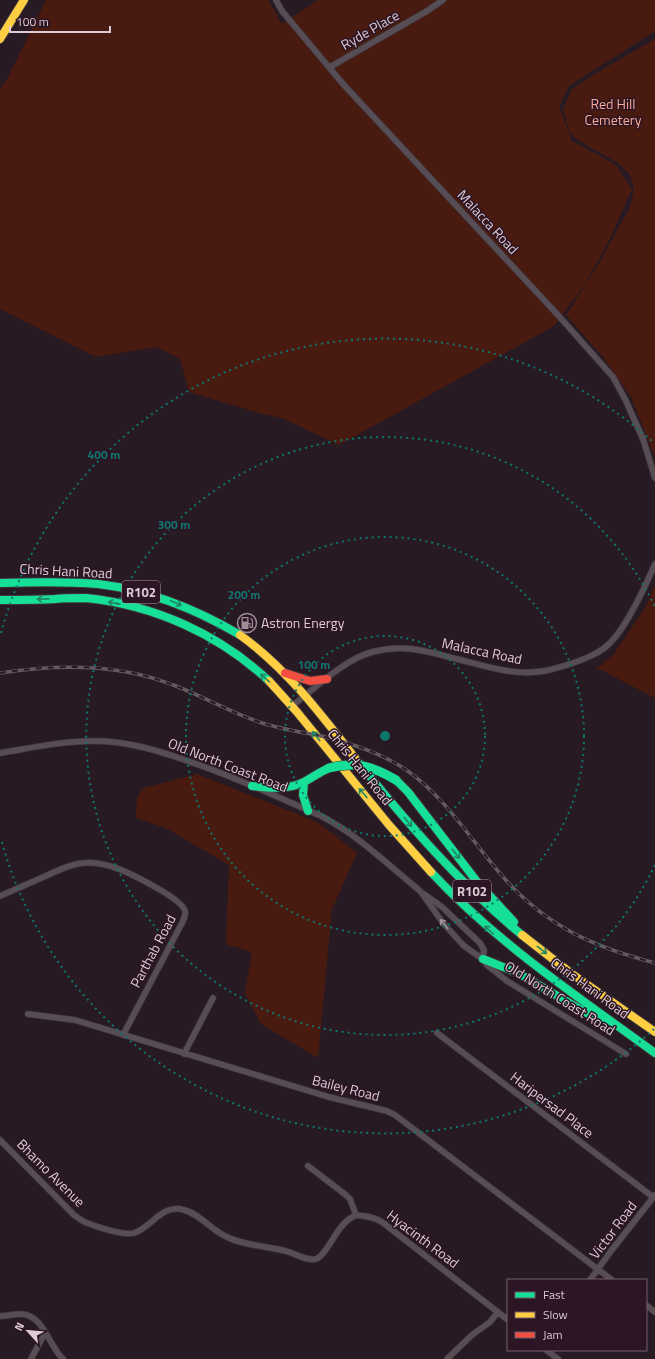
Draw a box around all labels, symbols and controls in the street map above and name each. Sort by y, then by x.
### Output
street label: Ryde Place [337,4,403,55]
scale bar [10,8,110,34]
text: 100 m [16,12,49,31]
park label: Red Hill Cemetery [585,93,642,130]
street label: Malacca Road [453,185,524,259]
text: 400 m [88,445,120,464]
text: 300 m [158,515,190,534]
street label: Chris Hani Road [19,558,113,583]
road number: R102 [122,581,160,603]
text: 200 m [228,585,260,604]
one-way arrow [37,595,50,603]
one-way arrow [107,599,120,607]
one-way arrow [170,600,182,607]
fuel station icon: Astron Energy [236,612,258,634]
place label: Astron Energy [261,612,345,633]
street label: Malacca Road [440,632,524,669]
text: 100 m [298,655,330,674]
one-way arrow [260,674,270,683]
street label: Chris Hani Road [323,724,398,809]
centre of rings [378,729,392,743]
one-way arrow [312,731,321,742]
street label: Old North Coast Road [165,732,291,797]
one-way arrow [359,788,368,799]
one-way arrow [403,816,412,827]
one-way arrow [452,849,460,860]
road number: R102 [453,880,491,902]
street label: Parthab Road [124,910,181,991]
one-way arrow [440,918,449,929]
one-way arrow [484,925,494,934]
one-way arrow [536,946,547,955]
street label: Chris Hani Road [546,952,634,1023]
street label: Old North Coast Road [501,955,620,1040]
street label: Haripersad Place [506,1066,598,1143]
street label: Bailey Road [310,1069,382,1106]
street label: Bhamo Avenue [12,1134,90,1212]
street label: Victor Road [584,1196,641,1263]
street label: Hyacinth Road [383,1204,464,1273]
legend [507,1279,647,1351]
text: Fast [543,1285,566,1304]
text: Slow [543,1305,568,1324]
north arrow [8,1311,48,1351]
text: N [10,1319,28,1333]
text: Jam [543,1325,563,1344]

